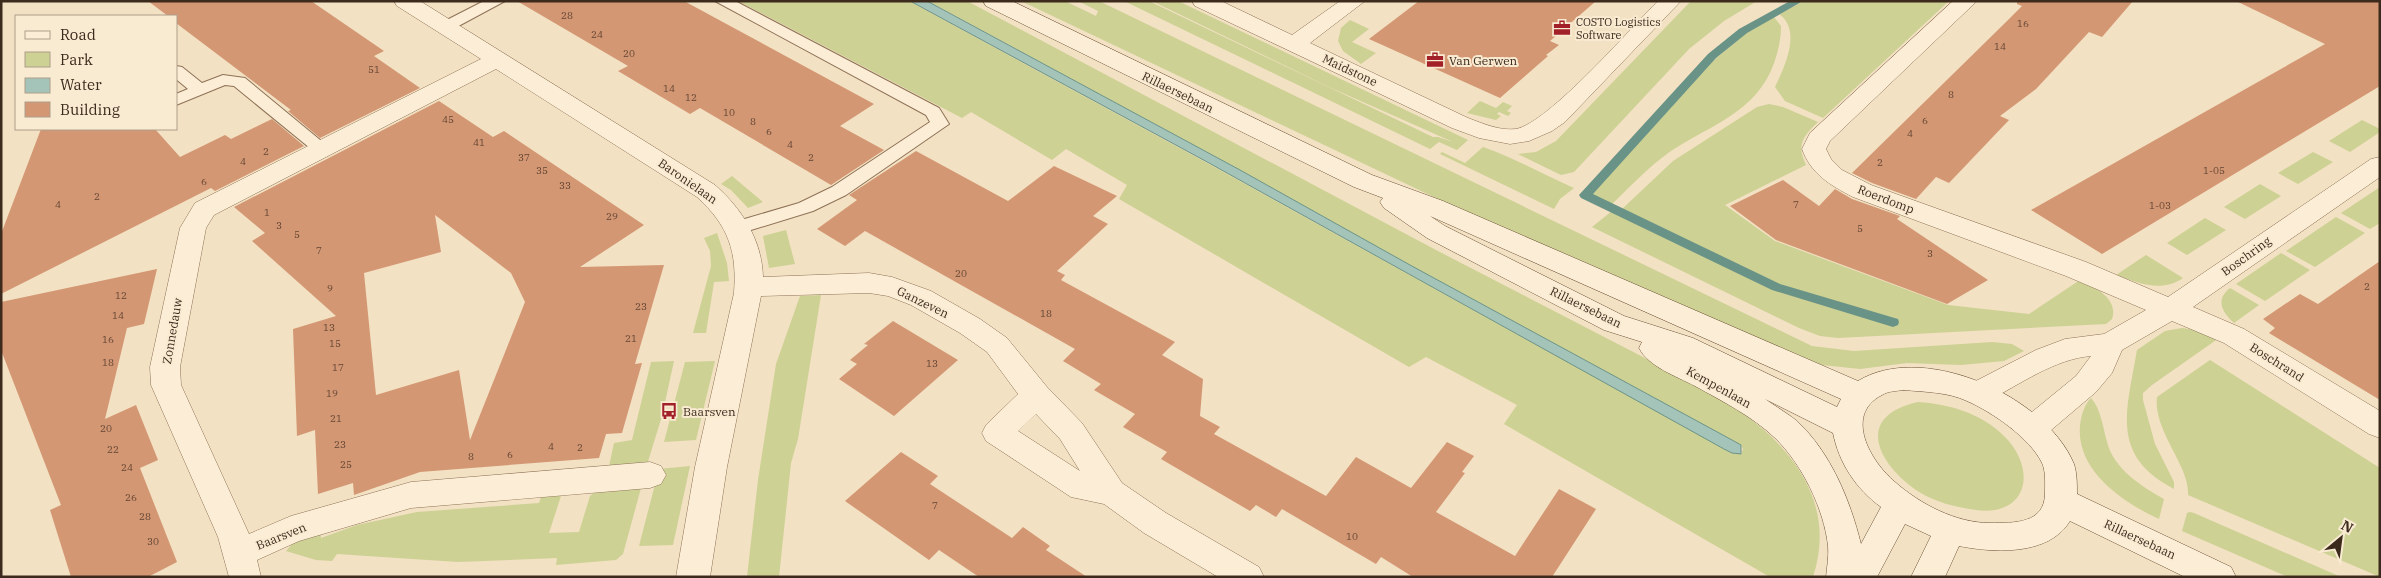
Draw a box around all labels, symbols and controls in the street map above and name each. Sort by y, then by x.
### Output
house number: 28 [561,9,573,22]
legend [15,15,178,130]
place label: COSTO Logistics Software [1576,15,1661,42]
house number: 16 [2017,17,2029,30]
office icon: COSTO Logistics Software [1552,18,1572,38]
text: Road [60,25,96,44]
house number: 24 [591,28,603,41]
house number: 14 [1994,40,2006,53]
house number: 20 [623,47,635,60]
text: Park [60,50,93,69]
office icon: Van Gerwen [1425,50,1445,70]
street label: Maidstone [1320,51,1380,89]
place label: Van Gerwen [1449,53,1518,68]
house number: 51 [368,63,380,76]
street label: Rillaersebaan [1140,68,1217,116]
text: Water [60,75,102,94]
house number: 14 [663,82,675,95]
house number: 8 [1948,88,1954,101]
house number: 12 [685,91,697,104]
text: Building [60,100,120,119]
house number: 10 [723,106,735,119]
house number: 45 [442,113,454,126]
house number: 6 [1922,114,1928,127]
house number: 8 [750,115,756,128]
house number: 6 [766,125,772,138]
house number: 4 [1907,127,1913,140]
house number: 41 [473,136,485,149]
house number: 4 [787,138,793,151]
house number: 2 [263,145,269,158]
house number: 37 [518,151,530,164]
house number: 2 [808,151,814,164]
house number: 4 [240,155,246,168]
street label: Baronielaan [655,155,721,207]
house number: 2 [1877,156,1883,169]
house number: 35 [536,164,548,177]
house number: 1-05 [2203,164,2225,177]
house number: 6 [201,175,207,188]
house number: 33 [559,179,571,192]
street label: Roerdomp [1856,181,1916,217]
house number: 2 [94,190,100,203]
house number: 4 [55,198,61,211]
house number: 7 [1793,198,1799,211]
house number: 1-03 [2149,199,2171,212]
house number: 1 [264,206,270,219]
house number: 29 [606,210,618,223]
house number: 3 [276,219,282,232]
house number: 5 [1857,222,1863,235]
house number: 5 [294,228,300,241]
street label: Boschring [2218,233,2274,279]
house number: 7 [316,244,322,257]
house number: 3 [1927,247,1933,260]
house number: 20 [955,267,967,280]
house number: 2 [2364,280,2370,293]
house number: 9 [327,282,333,295]
street label: Ganzeven [895,283,952,321]
street label: Rillaersebaan [1548,283,1625,331]
house number: 12 [115,289,127,302]
street label: Zonnedauw [159,296,185,365]
house number: 23 [635,300,647,313]
house number: 18 [1040,307,1052,320]
house number: 14 [112,309,124,322]
house number: 13 [323,321,335,334]
house number: 21 [625,332,637,345]
house number: 16 [102,333,114,346]
house number: 15 [329,337,341,350]
street label: Boschrand [2247,339,2307,385]
house number: 18 [102,356,114,369]
house number: 13 [926,357,938,370]
house number: 17 [332,361,344,374]
street label: Kempenlaan [1684,363,1754,411]
house number: 19 [326,387,338,400]
bus stop icon: Baarsven [659,401,679,421]
place label: Baarsven [683,404,736,419]
house number: 21 [330,412,342,425]
house number: 20 [100,422,112,435]
house number: 23 [334,438,346,451]
house number: 4 [548,440,554,453]
house number: 2 [577,441,583,454]
house number: 22 [107,443,119,456]
house number: 6 [507,448,513,461]
house number: 8 [468,450,474,463]
house number: 25 [340,458,352,471]
house number: 24 [121,461,133,474]
house number: 26 [125,491,137,504]
house number: 7 [932,499,938,512]
house number: 28 [139,510,151,523]
north arrow [2316,513,2366,563]
street label: Rillaersebaan [2102,516,2179,562]
text: N [2338,516,2357,537]
street label: Baarsven [254,519,309,553]
house number: 10 [1346,530,1358,543]
house number: 30 [147,535,159,548]

